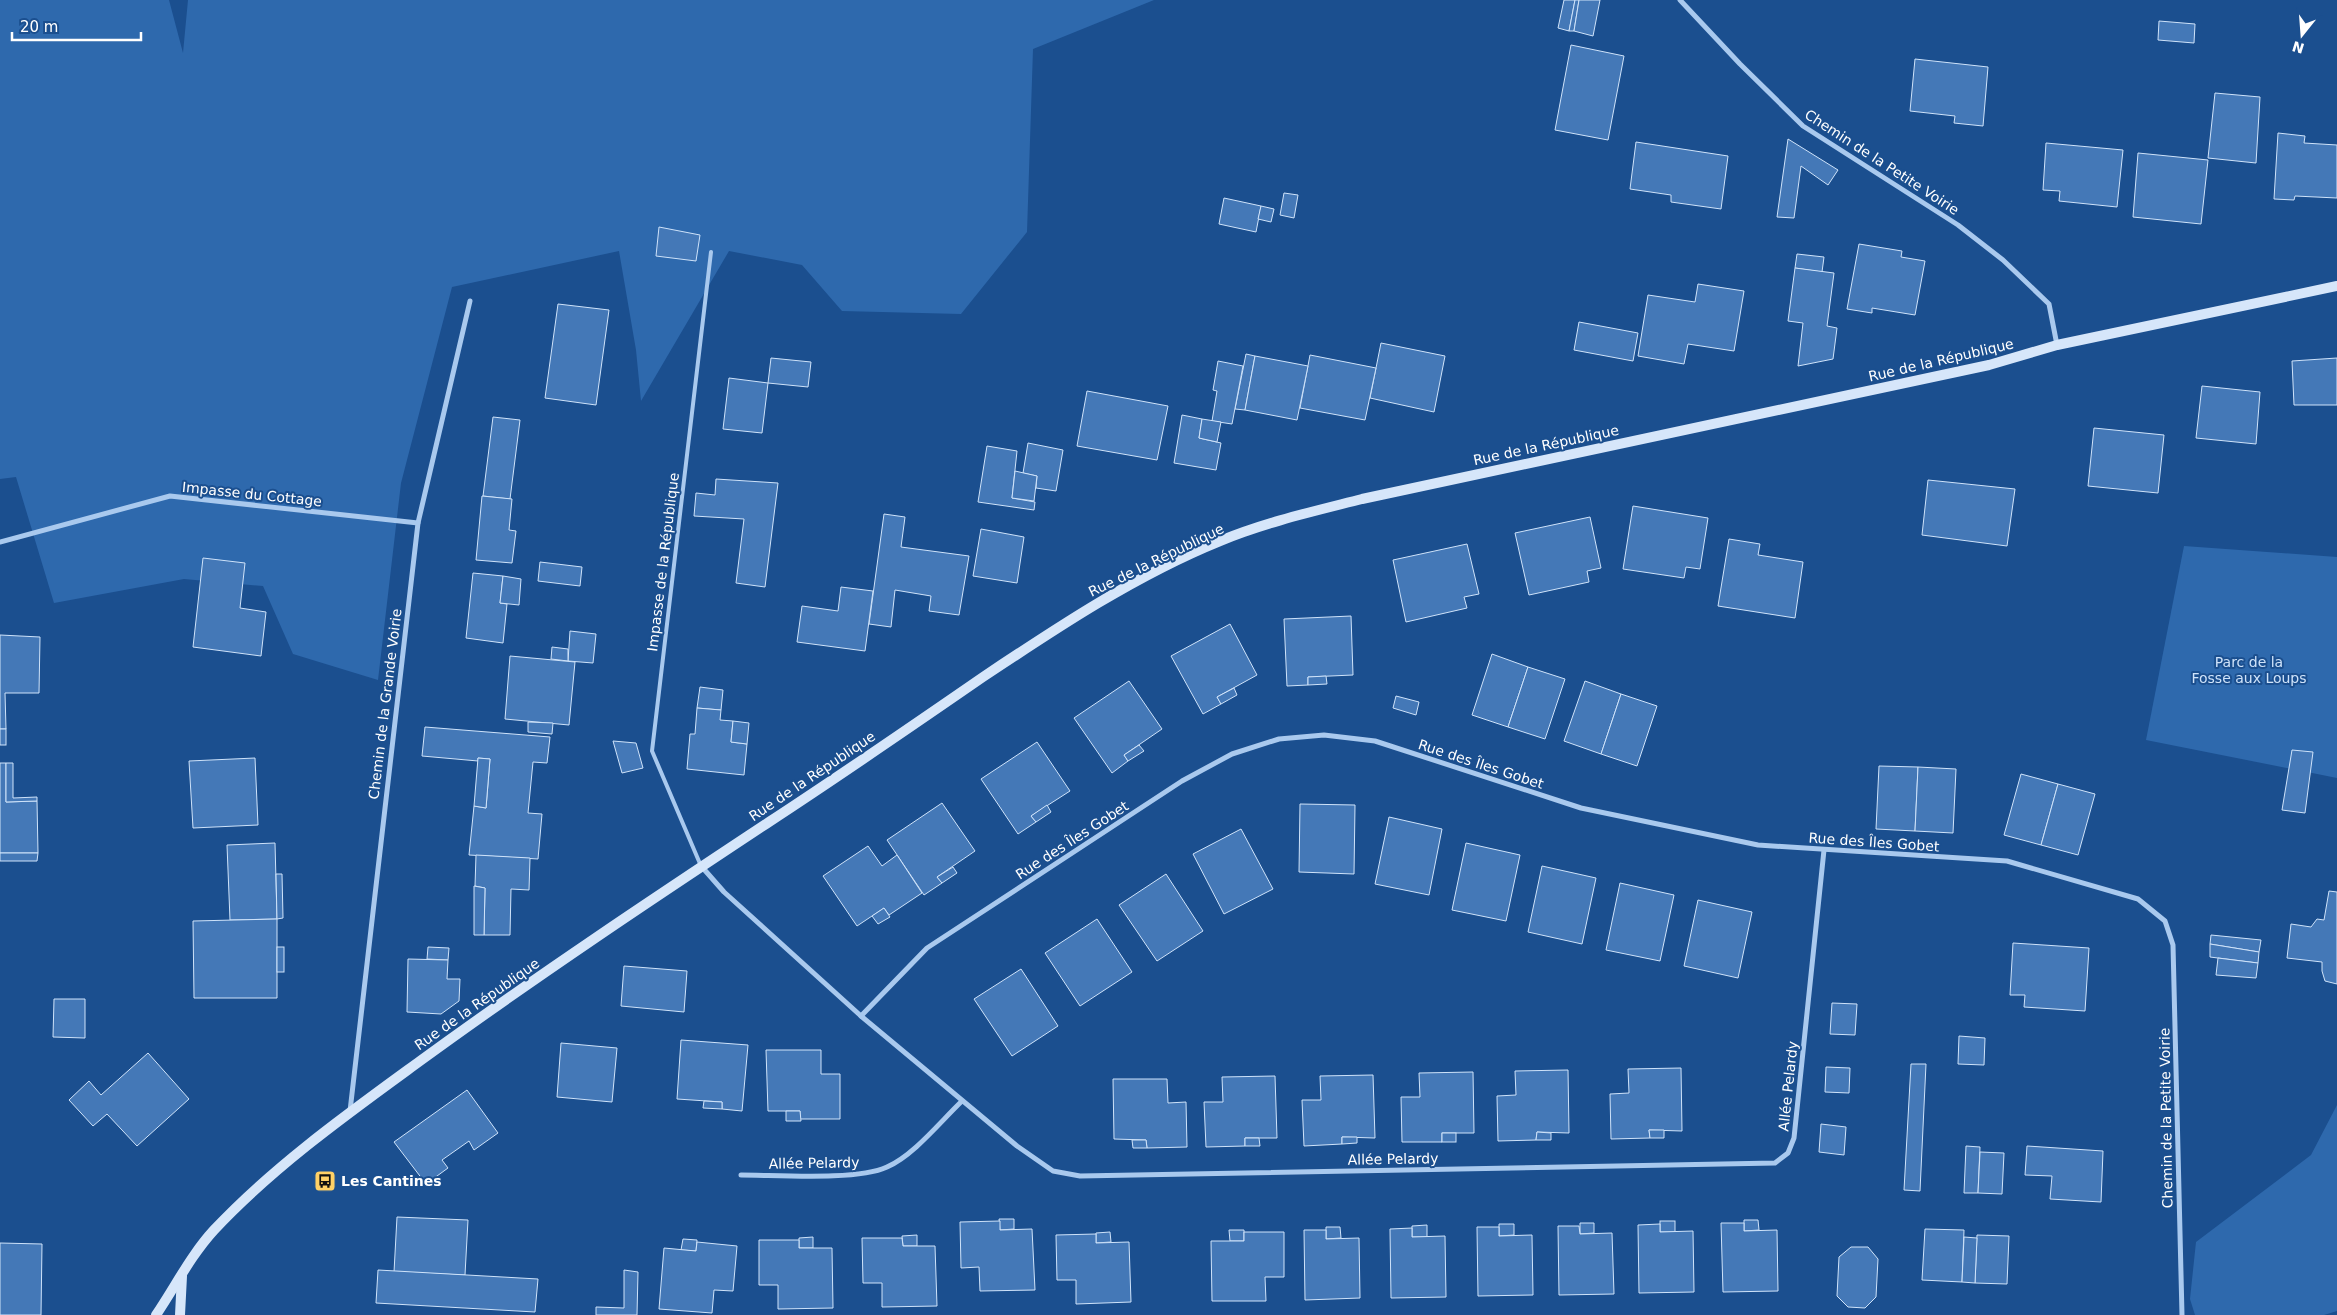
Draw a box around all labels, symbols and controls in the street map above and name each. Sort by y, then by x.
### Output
scale bar [12,10,141,42]
north arrow [2277,10,2327,60]
text: 20 m [20,18,58,36]
text: N [2290,38,2306,57]
street label: Chemin de la Petite Voirie [1802,106,1962,218]
street label: Rue de la République [1867,336,2015,384]
street label: Rue de la République [1472,422,1620,468]
street label: Impasse de la République [644,472,682,652]
street label: Impasse du Cottage [181,479,323,509]
street label: Rue de la République [1086,520,1226,600]
street label: Chemin de la Grande Voirie [365,608,405,800]
park label: Parc de la Fosse aux Loups [2191,654,2307,686]
street label: Rue de la République [746,728,878,824]
street label: Rue des Îles Gobet [1416,735,1547,792]
street label: Rue des Îles Gobet [1012,796,1132,882]
street label: Rue des Îles Gobet [1808,828,1941,855]
street label: Rue de la République [412,955,542,1053]
street label: Chemin de la Petite Voirie [2156,1028,2176,1208]
street label: Allée Pelardy [1775,1040,1801,1132]
street label: Allée Pelardy [1347,1150,1439,1168]
street label: Allée Pelardy [768,1154,860,1172]
bus stop icon: Les Cantines [313,1169,337,1193]
place label: Les Cantines [341,1173,442,1189]

